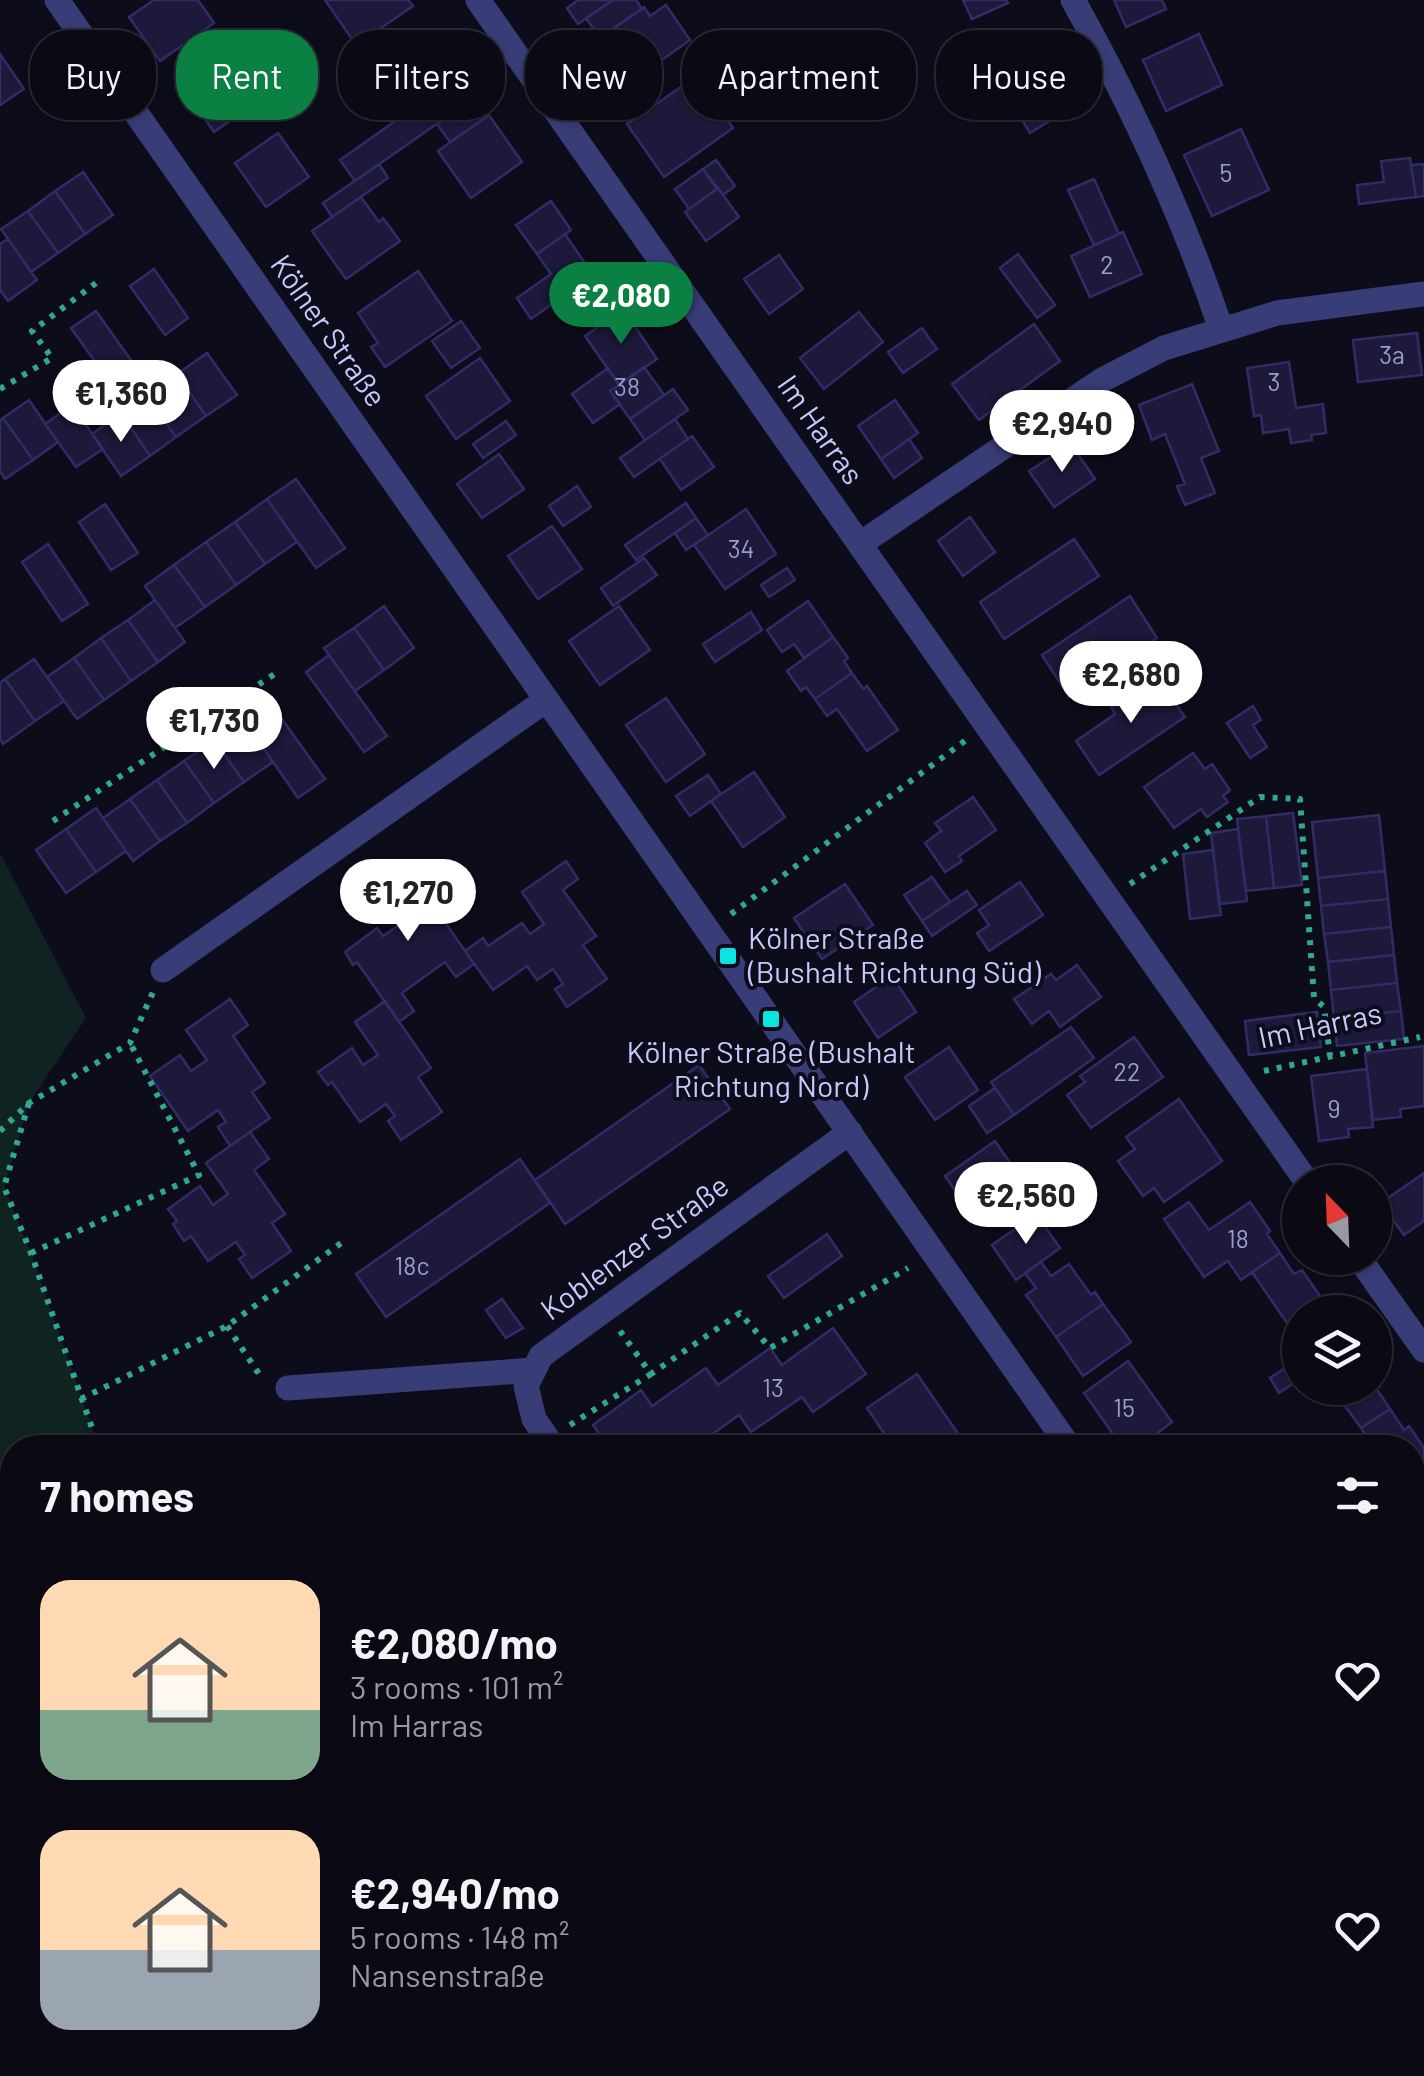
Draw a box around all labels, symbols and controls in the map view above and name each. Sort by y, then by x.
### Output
chip: Buy [30,30,156,120]
chip: Rent [176,30,318,120]
chip: Filters [338,30,505,120]
chip: New [525,30,662,120]
chip: Apartment [682,30,916,120]
chip: House [936,30,1102,120]
house number: 5 [1220,157,1232,187]
street label: Kölner Straße [264,247,395,413]
house number: 2 [1100,249,1114,279]
pin: €2,080 [540,262,702,347]
text: €2,080 [571,275,671,313]
house number: 3a [1379,339,1405,369]
pin: €1,360 [40,360,202,445]
house number: 3 [1268,366,1280,396]
street label: Im Harras [771,367,872,490]
house number: 38 [614,371,640,401]
text: €1,360 [75,373,167,411]
pin: €2,940 [981,390,1143,475]
text: €2,940 [1011,403,1113,441]
house number: 34 [728,533,754,563]
pin: €2,680 [1050,641,1212,726]
text: €2,680 [1081,654,1181,692]
pin: €1,730 [133,687,295,772]
text: €1,730 [168,700,260,738]
pin: €1,270 [327,859,489,944]
text: €1,270 [362,872,454,910]
place label: Kölner Straße (Bushalt Richtung Süd) [747,919,1041,989]
marker: Kölner Straße (Bushalt Richtung Süd) [717,945,739,967]
street label: Im Harras [1255,993,1384,1055]
marker: Kölner Straße (Bushalt Richtung Nord) [760,1008,782,1030]
place label: Kölner Straße (Bushalt Richtung Nord) [626,1033,916,1103]
house number: 22 [1114,1056,1140,1086]
house number: 9 [1327,1093,1341,1123]
pin: €2,560 [945,1162,1107,1247]
north arrow [1282,1165,1392,1275]
map controls [1282,1165,1392,1405]
street label: Koblenzer Straße [533,1166,735,1327]
text: €2,560 [976,1175,1076,1213]
house number: 18 [1227,1223,1249,1253]
house number: 18c [395,1250,429,1280]
button: layers [1282,1295,1392,1405]
house number: 13 [762,1372,784,1402]
house number: 15 [1113,1392,1135,1422]
icon: filters [1330,1468,1385,1523]
text: 7 homes [40,1470,194,1520]
text: €2,080/mo [350,1617,558,1667]
icon: home [120,1620,240,1740]
icon: heart [1330,1653,1385,1708]
text: 3 rooms · 101 m² [350,1667,564,1705]
text: Im Harras [350,1705,483,1743]
text: €2,940/mo [350,1867,560,1917]
icon: home [120,1870,240,1990]
icon: heart [1330,1903,1385,1958]
text: 5 rooms · 148 m² [350,1917,569,1955]
text: Nansenstraße [350,1955,545,1993]

